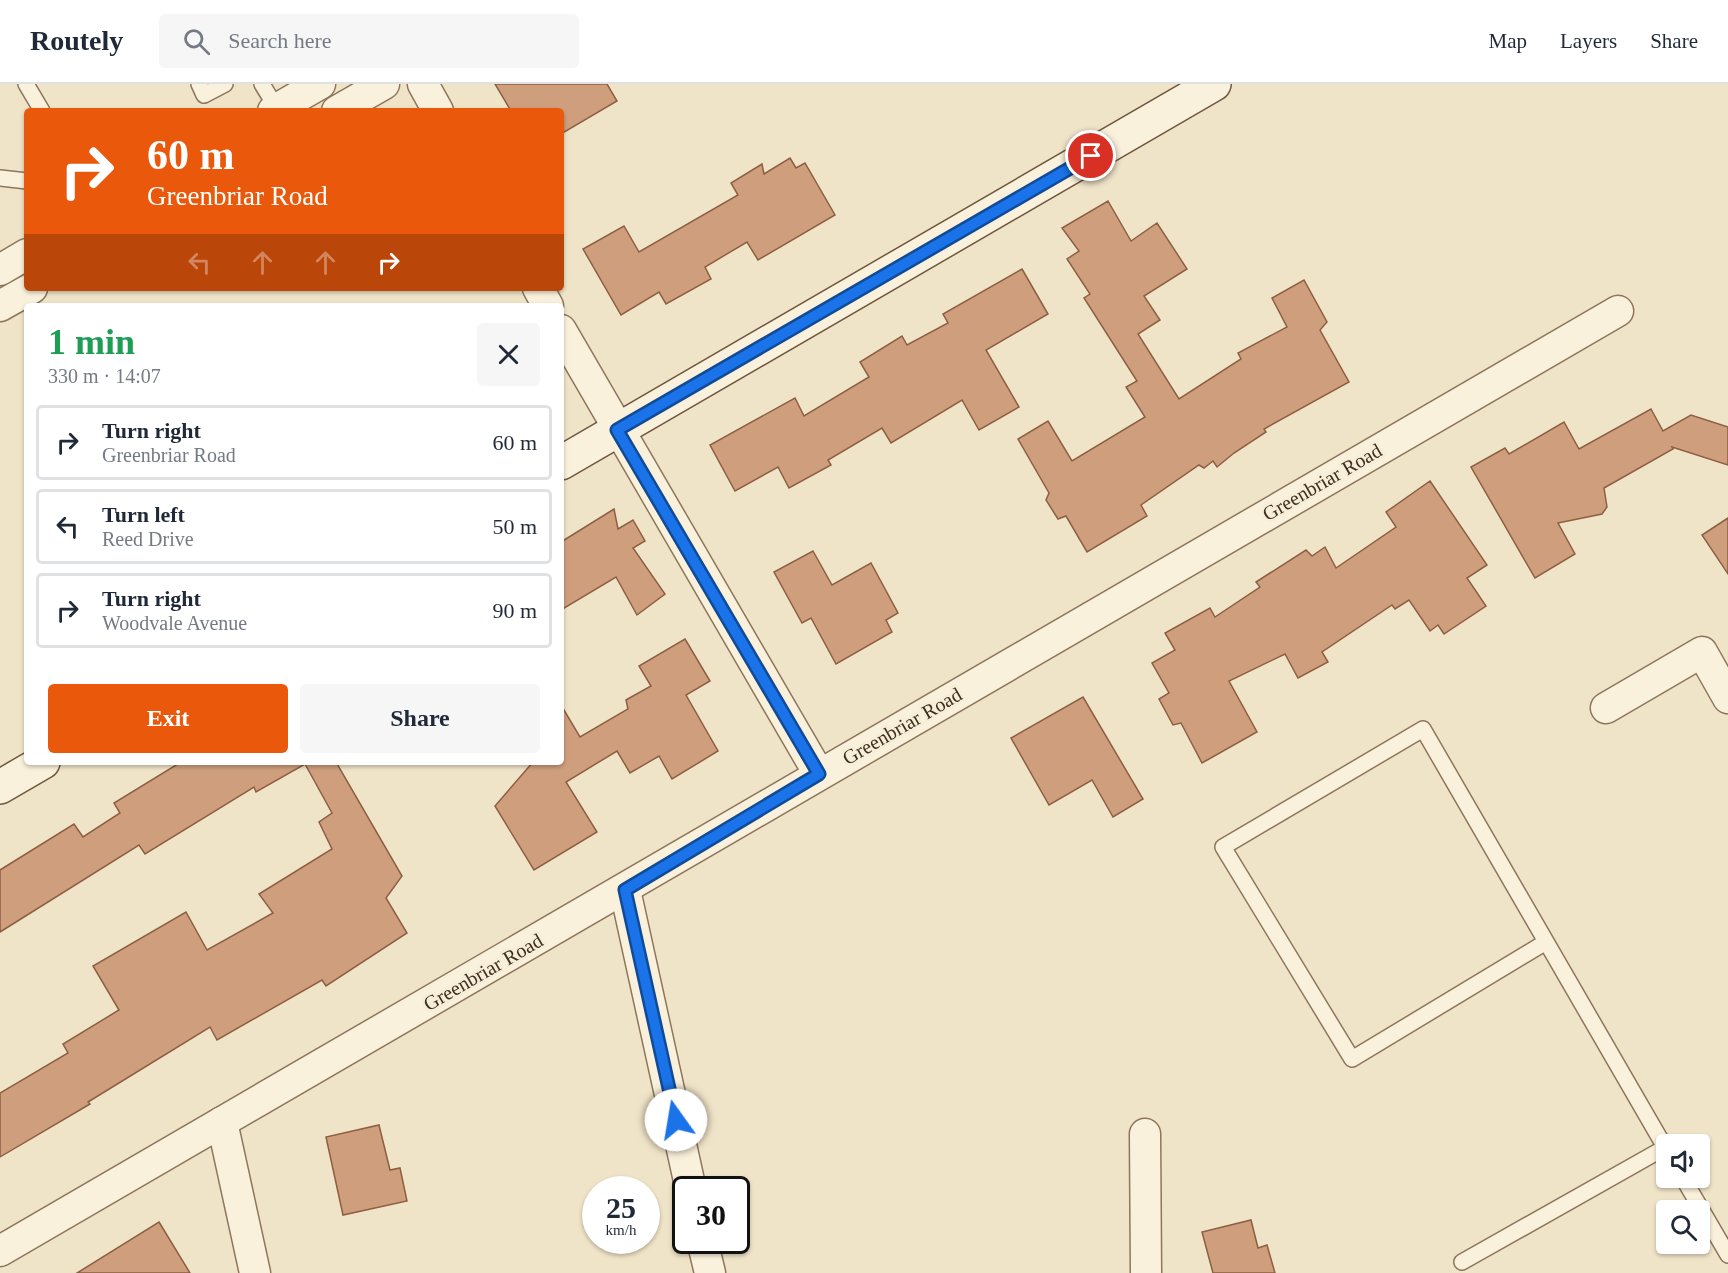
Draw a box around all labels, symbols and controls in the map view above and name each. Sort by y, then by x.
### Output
search box [159,14,579,68]
text: Routely [30,25,123,56]
icon: search [180,25,213,58]
text: Search here [228,28,332,53]
text: Map [1489,29,1527,53]
text: Layers [1560,29,1617,53]
text: Share [1650,29,1698,53]
pin [1065,130,1116,181]
icon: right [48,132,126,210]
text: 60 m [147,132,235,178]
icon: arrive [1074,139,1107,172]
text: Greenbriar Road [147,181,328,211]
icon: left [183,246,216,279]
icon: ahead [246,246,279,279]
icon: ahead [309,246,342,279]
icon: right [372,246,405,279]
text: 1 min [48,322,135,362]
button: close [477,323,540,386]
text: 330 m · 14:07 [48,365,161,387]
text: Turn right [102,418,201,443]
icon: right [51,426,84,459]
text: 60 m [492,430,537,455]
street label: Greenbriar Road [1259,439,1385,525]
text: Greenbriar Road [102,444,236,466]
text: Turn left [102,502,185,527]
icon: left [51,510,84,543]
text: 50 m [492,514,537,539]
text: Reed Drive [102,528,194,550]
text: Turn right [102,586,201,611]
icon: right [51,594,84,627]
text: 90 m [492,598,537,623]
text: Woodvale Avenue [102,612,247,634]
street label: Greenbriar Road [839,683,965,769]
button: Exit [48,684,288,753]
button: Share [300,684,540,753]
street label: Greenbriar Road [420,929,546,1015]
position arrow [644,1088,708,1152]
map controls [1656,1134,1710,1254]
button: sound [1656,1134,1710,1188]
speed limit sign: 30 [672,1176,750,1254]
text: 25 [606,1191,636,1224]
button: search [1656,1200,1710,1254]
text: km/h [606,1222,636,1238]

